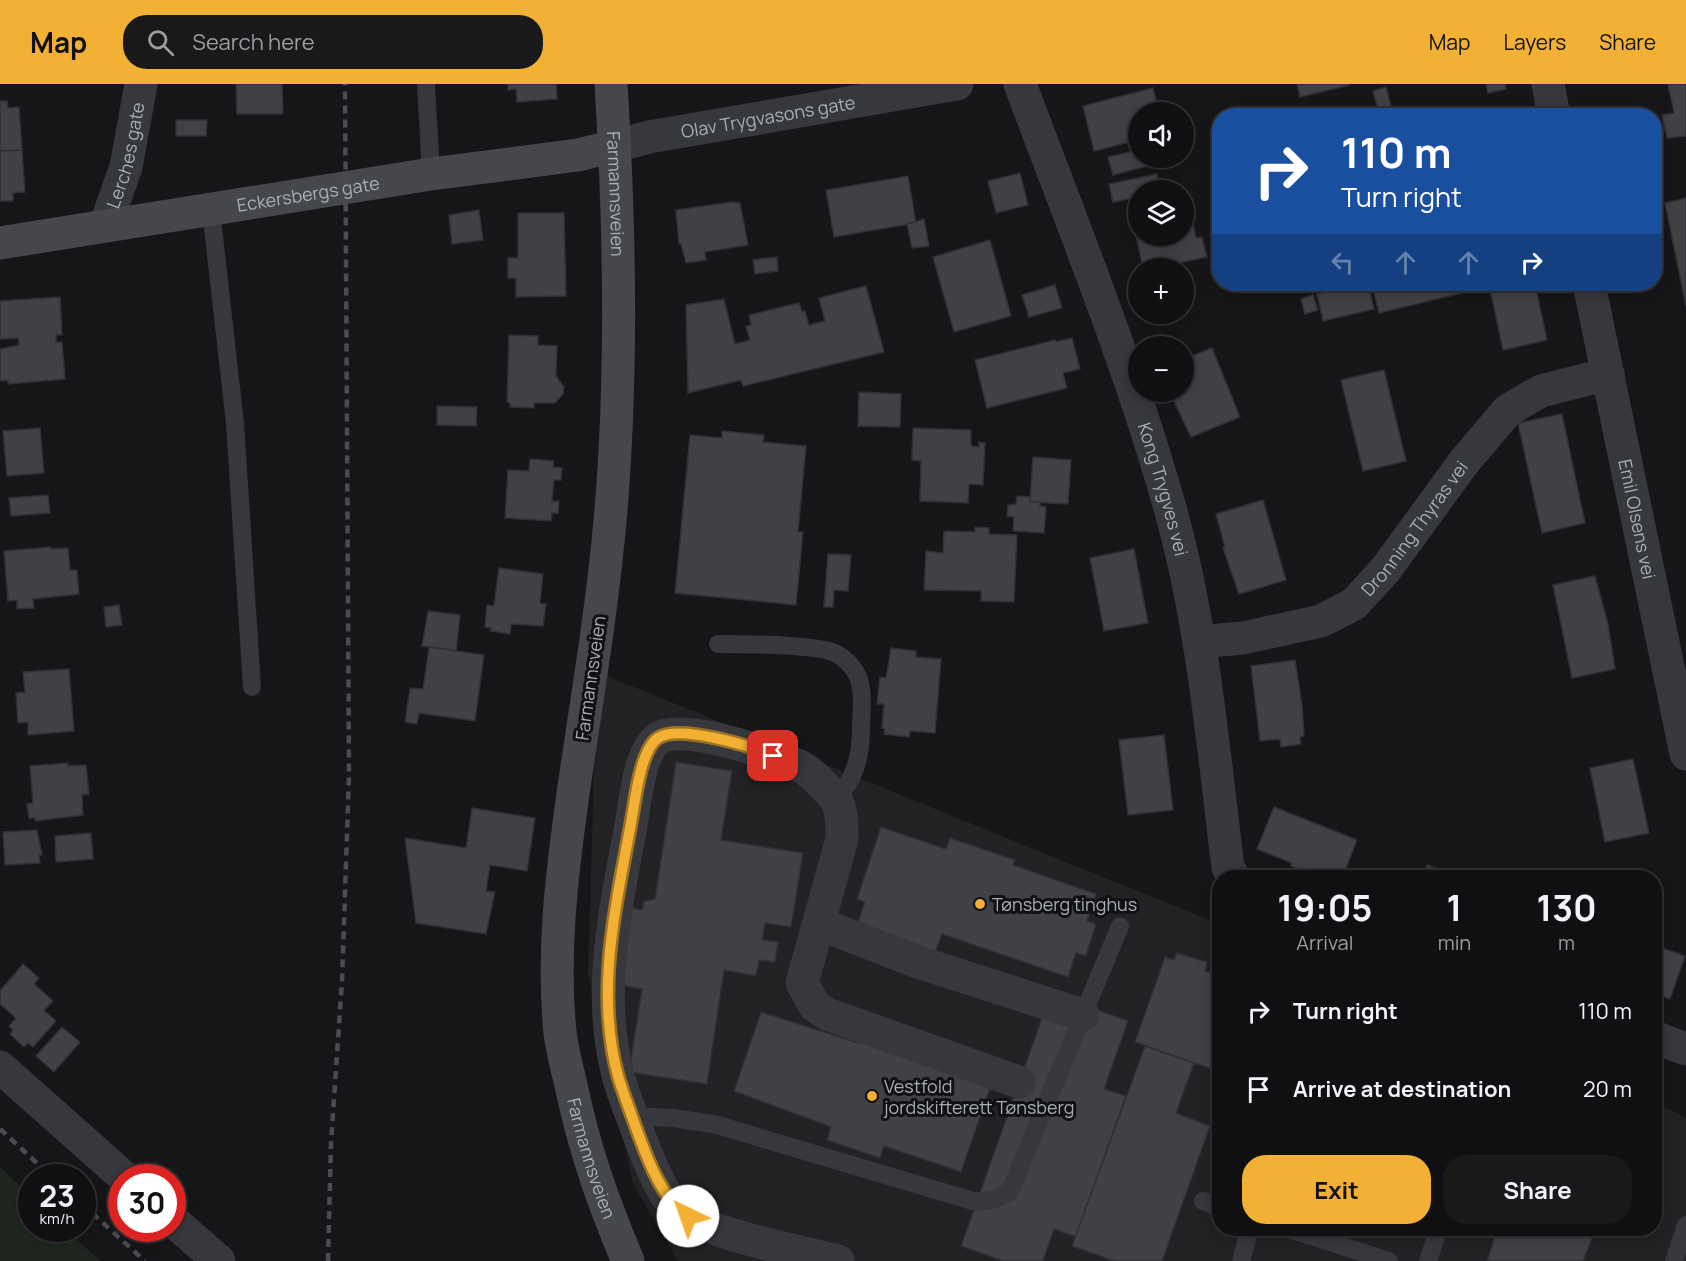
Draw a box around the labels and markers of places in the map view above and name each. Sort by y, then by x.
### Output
pin [747,730,798,781]
place label: Tønsberg tinghus [992,892,1137,916]
marker: Tønsberg tinghus [973,897,987,911]
place label: Vestfold jordskifterett Tønsberg [883,1074,1074,1119]
marker: Vestfold jordskifterett Tønsberg [865,1089,879,1103]

